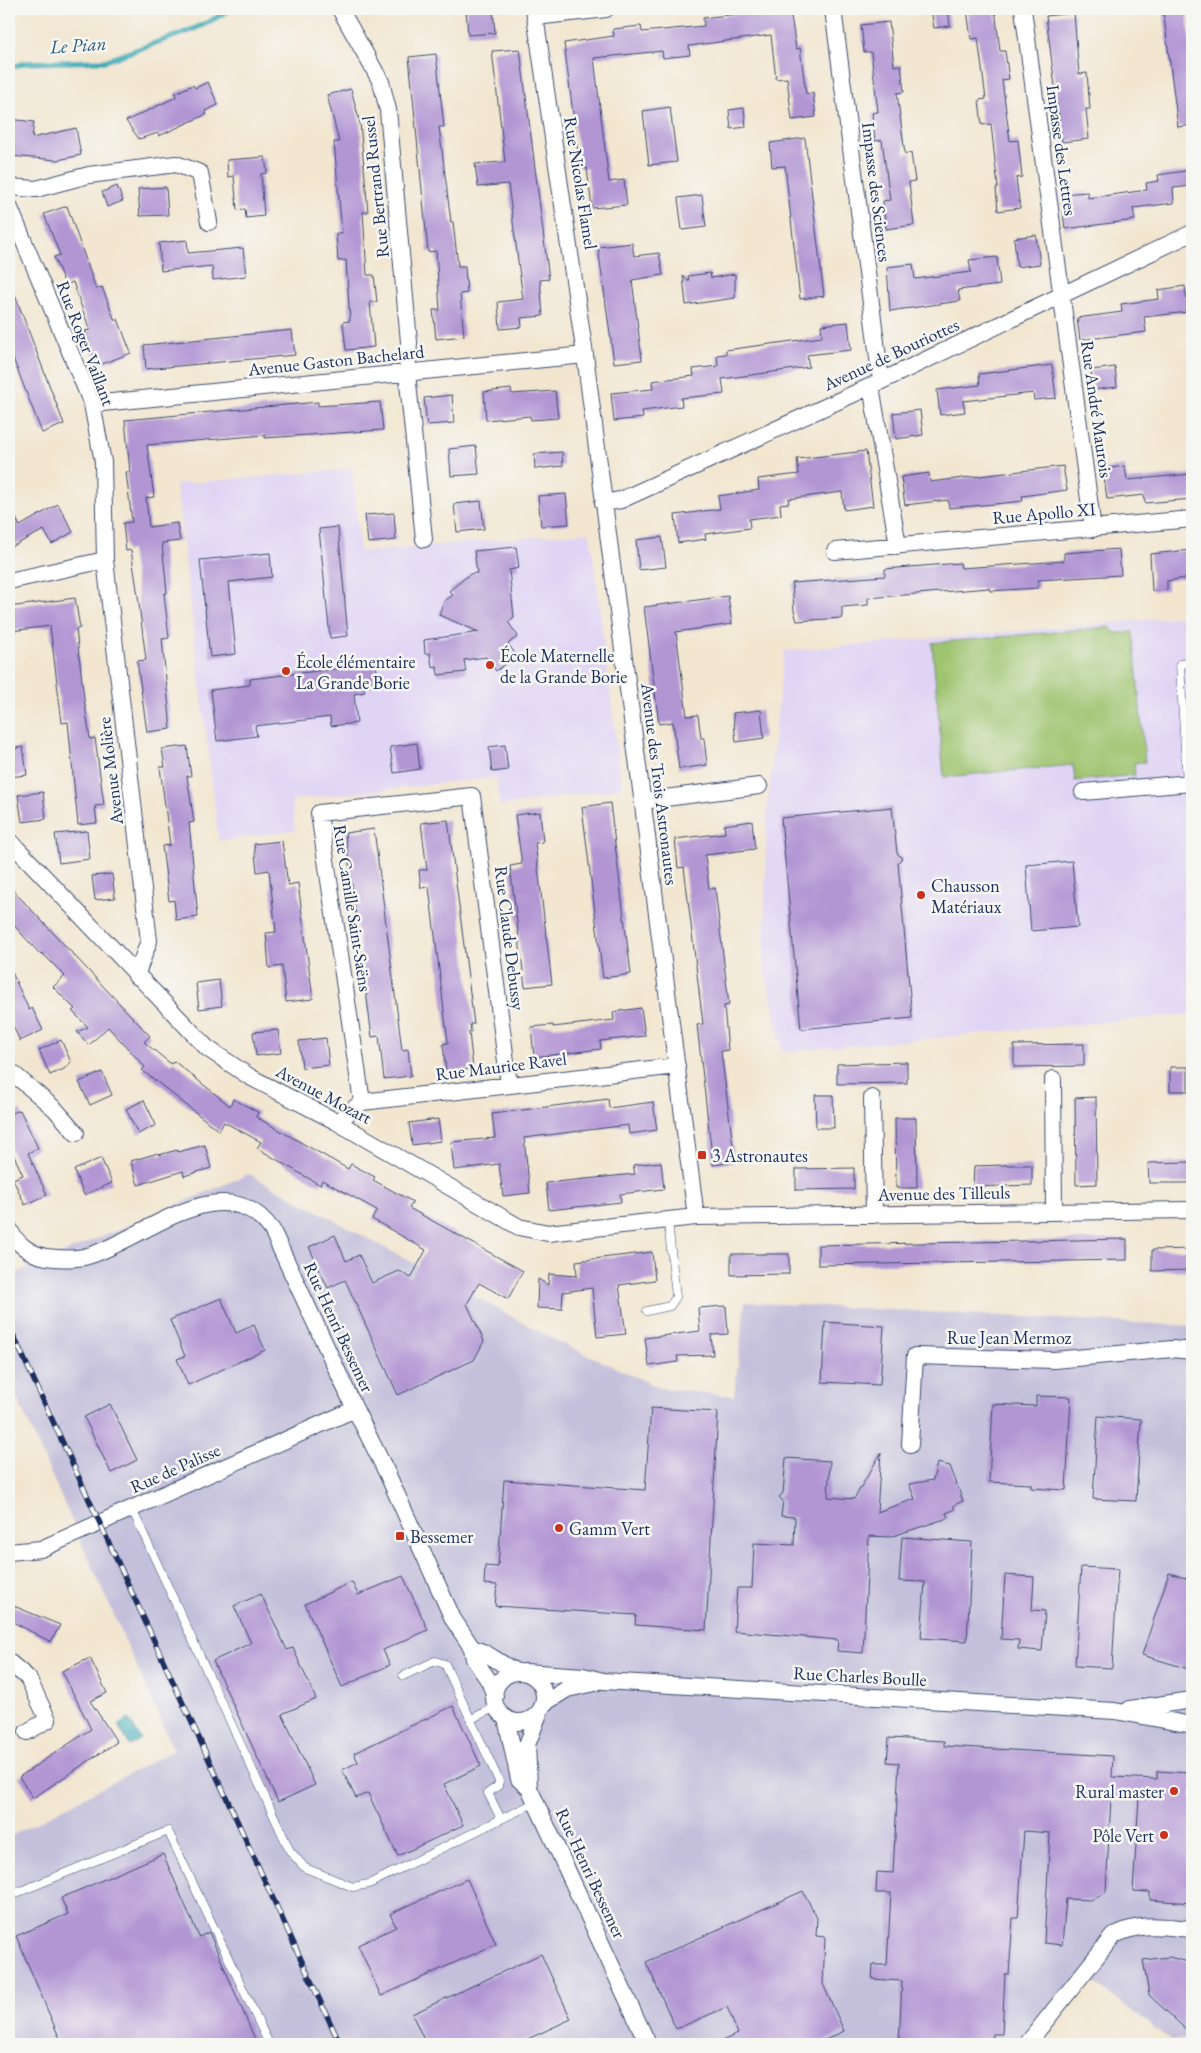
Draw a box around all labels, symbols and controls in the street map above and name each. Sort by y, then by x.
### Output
water label: Le Pian [48,31,107,60]
street label: Impasse des Lettres [1041,83,1083,217]
street label: Rue Bertrand Russel [356,115,394,259]
street label: Rue Nicolas Flamel [559,115,603,251]
street label: Impasse des Sciences [857,121,897,263]
street label: Rue Roger Vaillant [52,277,121,409]
street label: Avenue de Bouriottes [818,312,963,396]
street label: Avenue Gaston Bachelard [246,339,426,381]
street label: Rue André Maurois [1076,339,1118,479]
street label: Rue Apollo XI [992,497,1096,529]
place label: École Maternelle de la Grande Borie [500,644,627,688]
place label: École élémentaire La Grande Borie [296,650,415,694]
marker: École Maternelle de la Grande Borie [484,659,496,671]
marker: École élémentaire La Grande Borie [280,665,292,677]
street label: Avenue des Trois Astronautes [636,681,684,886]
street label: Avenue Molière [92,716,128,827]
street label: Rue Camille Saint-Saëns [328,823,378,993]
street label: Rue Claude Debussy [490,865,530,1012]
place label: Chausson Matériaux [931,874,1002,918]
marker: Chausson Matériaux [915,889,927,901]
street label: Rue Maurice Ravel [434,1047,568,1085]
street label: Avenue Mozart [271,1059,376,1129]
place label: 3 Astronautes [712,1144,808,1167]
marker: 3 Astronautes [696,1149,708,1161]
street label: Avenue des Tilleuls [877,1180,1011,1206]
street label: Rue Henri Bessemer [299,1258,379,1396]
street label: Rue Jean Mermoz [947,1326,1072,1349]
street label: Rue de Palisse [126,1438,224,1498]
place label: Gamm Vert [569,1517,650,1540]
marker: Gamm Vert [553,1522,565,1534]
place label: Bessemer [410,1525,473,1548]
marker: Bessemer [394,1530,406,1542]
street label: Rue Charles Boulle [793,1661,927,1691]
place label: Rural master [1075,1780,1164,1803]
marker: Rural master [1168,1785,1180,1797]
street label: Rue Henri Bessemer [551,1804,631,1942]
place label: Pôle Vert [1092,1824,1154,1847]
marker: Pôle Vert [1158,1829,1170,1841]

